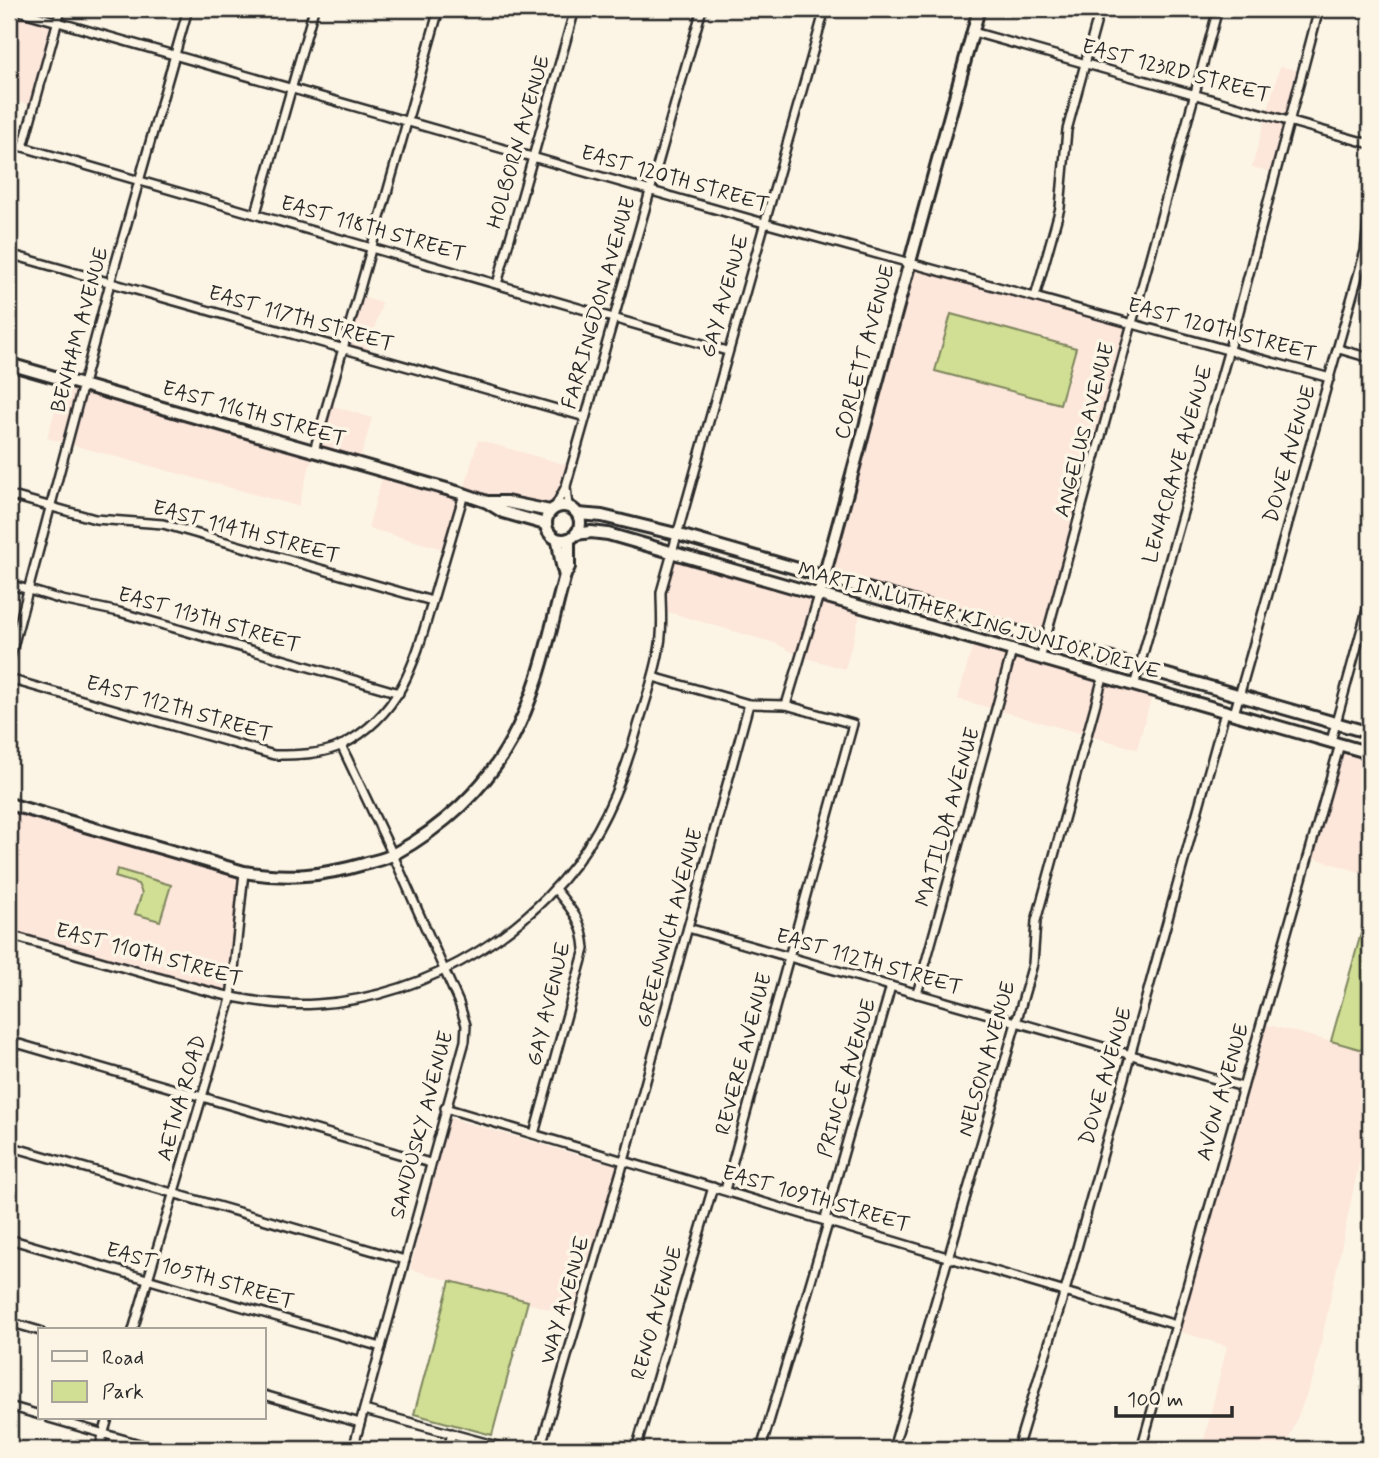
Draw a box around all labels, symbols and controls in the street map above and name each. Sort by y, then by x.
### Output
street label: EAST 123RD STREET [1079,32,1273,110]
street label: HOLBORN AVENUE [481,52,557,232]
street label: EAST 120TH STREET [578,139,772,219]
street label: EAST 118TH STREET [277,189,469,269]
street label: FARRINGDON AVENUE [555,194,643,412]
street label: GAY AVENUE [694,231,756,361]
street label: BENHAM AVENUE [44,244,116,416]
street label: CORLETT AVENUE [828,261,902,443]
street label: EAST 117TH STREET [205,279,397,359]
street label: EAST 120TH STREET [1124,291,1320,369]
street label: ANGELUS AVENUE [1048,340,1122,520]
street label: LENACRAVE AVENUE [1136,362,1220,566]
street label: EAST 116TH STREET [159,374,349,454]
street label: DOVE AVENUE [1257,382,1323,526]
street label: EAST 114TH STREET [149,494,343,570]
street label: MARTIN LUTHER KING JUNIOR DRIVE [794,556,1164,686]
street label: EAST 113TH STREET [115,581,303,659]
street label: EAST 112TH STREET [83,669,275,749]
street label: MATILDA AVENUE [909,724,987,910]
street label: GREENWICH AVENUE [630,825,710,1031]
street label: EAST 110TH STREET [52,917,246,993]
street label: EAST 112TH STREET [773,922,965,1002]
street label: GAY AVENUE [520,939,578,1069]
street label: REVERE AVENUE [709,970,779,1138]
street label: NELSON AVENUE [951,978,1023,1140]
street label: PRINCE AVENUE [811,995,883,1161]
street label: DOVE AVENUE [1073,1004,1139,1148]
street label: AVON AVENUE [1190,1020,1256,1164]
street label: SANDUSKY AVENUE [383,1028,461,1222]
street label: AETNA ROAD [151,1032,213,1164]
street label: EAST 109TH STREET [719,1159,913,1239]
street label: WAY AVENUE [533,1233,597,1367]
street label: EAST 105TH STREET [103,1236,297,1316]
street label: RENO AVENUE [625,1243,689,1383]
legend [38,1328,266,1420]
text: Road [102,1344,144,1372]
scale bar [1116,1374,1232,1418]
text: Park [102,1378,144,1406]
text: 100 m [1127,1386,1183,1414]

